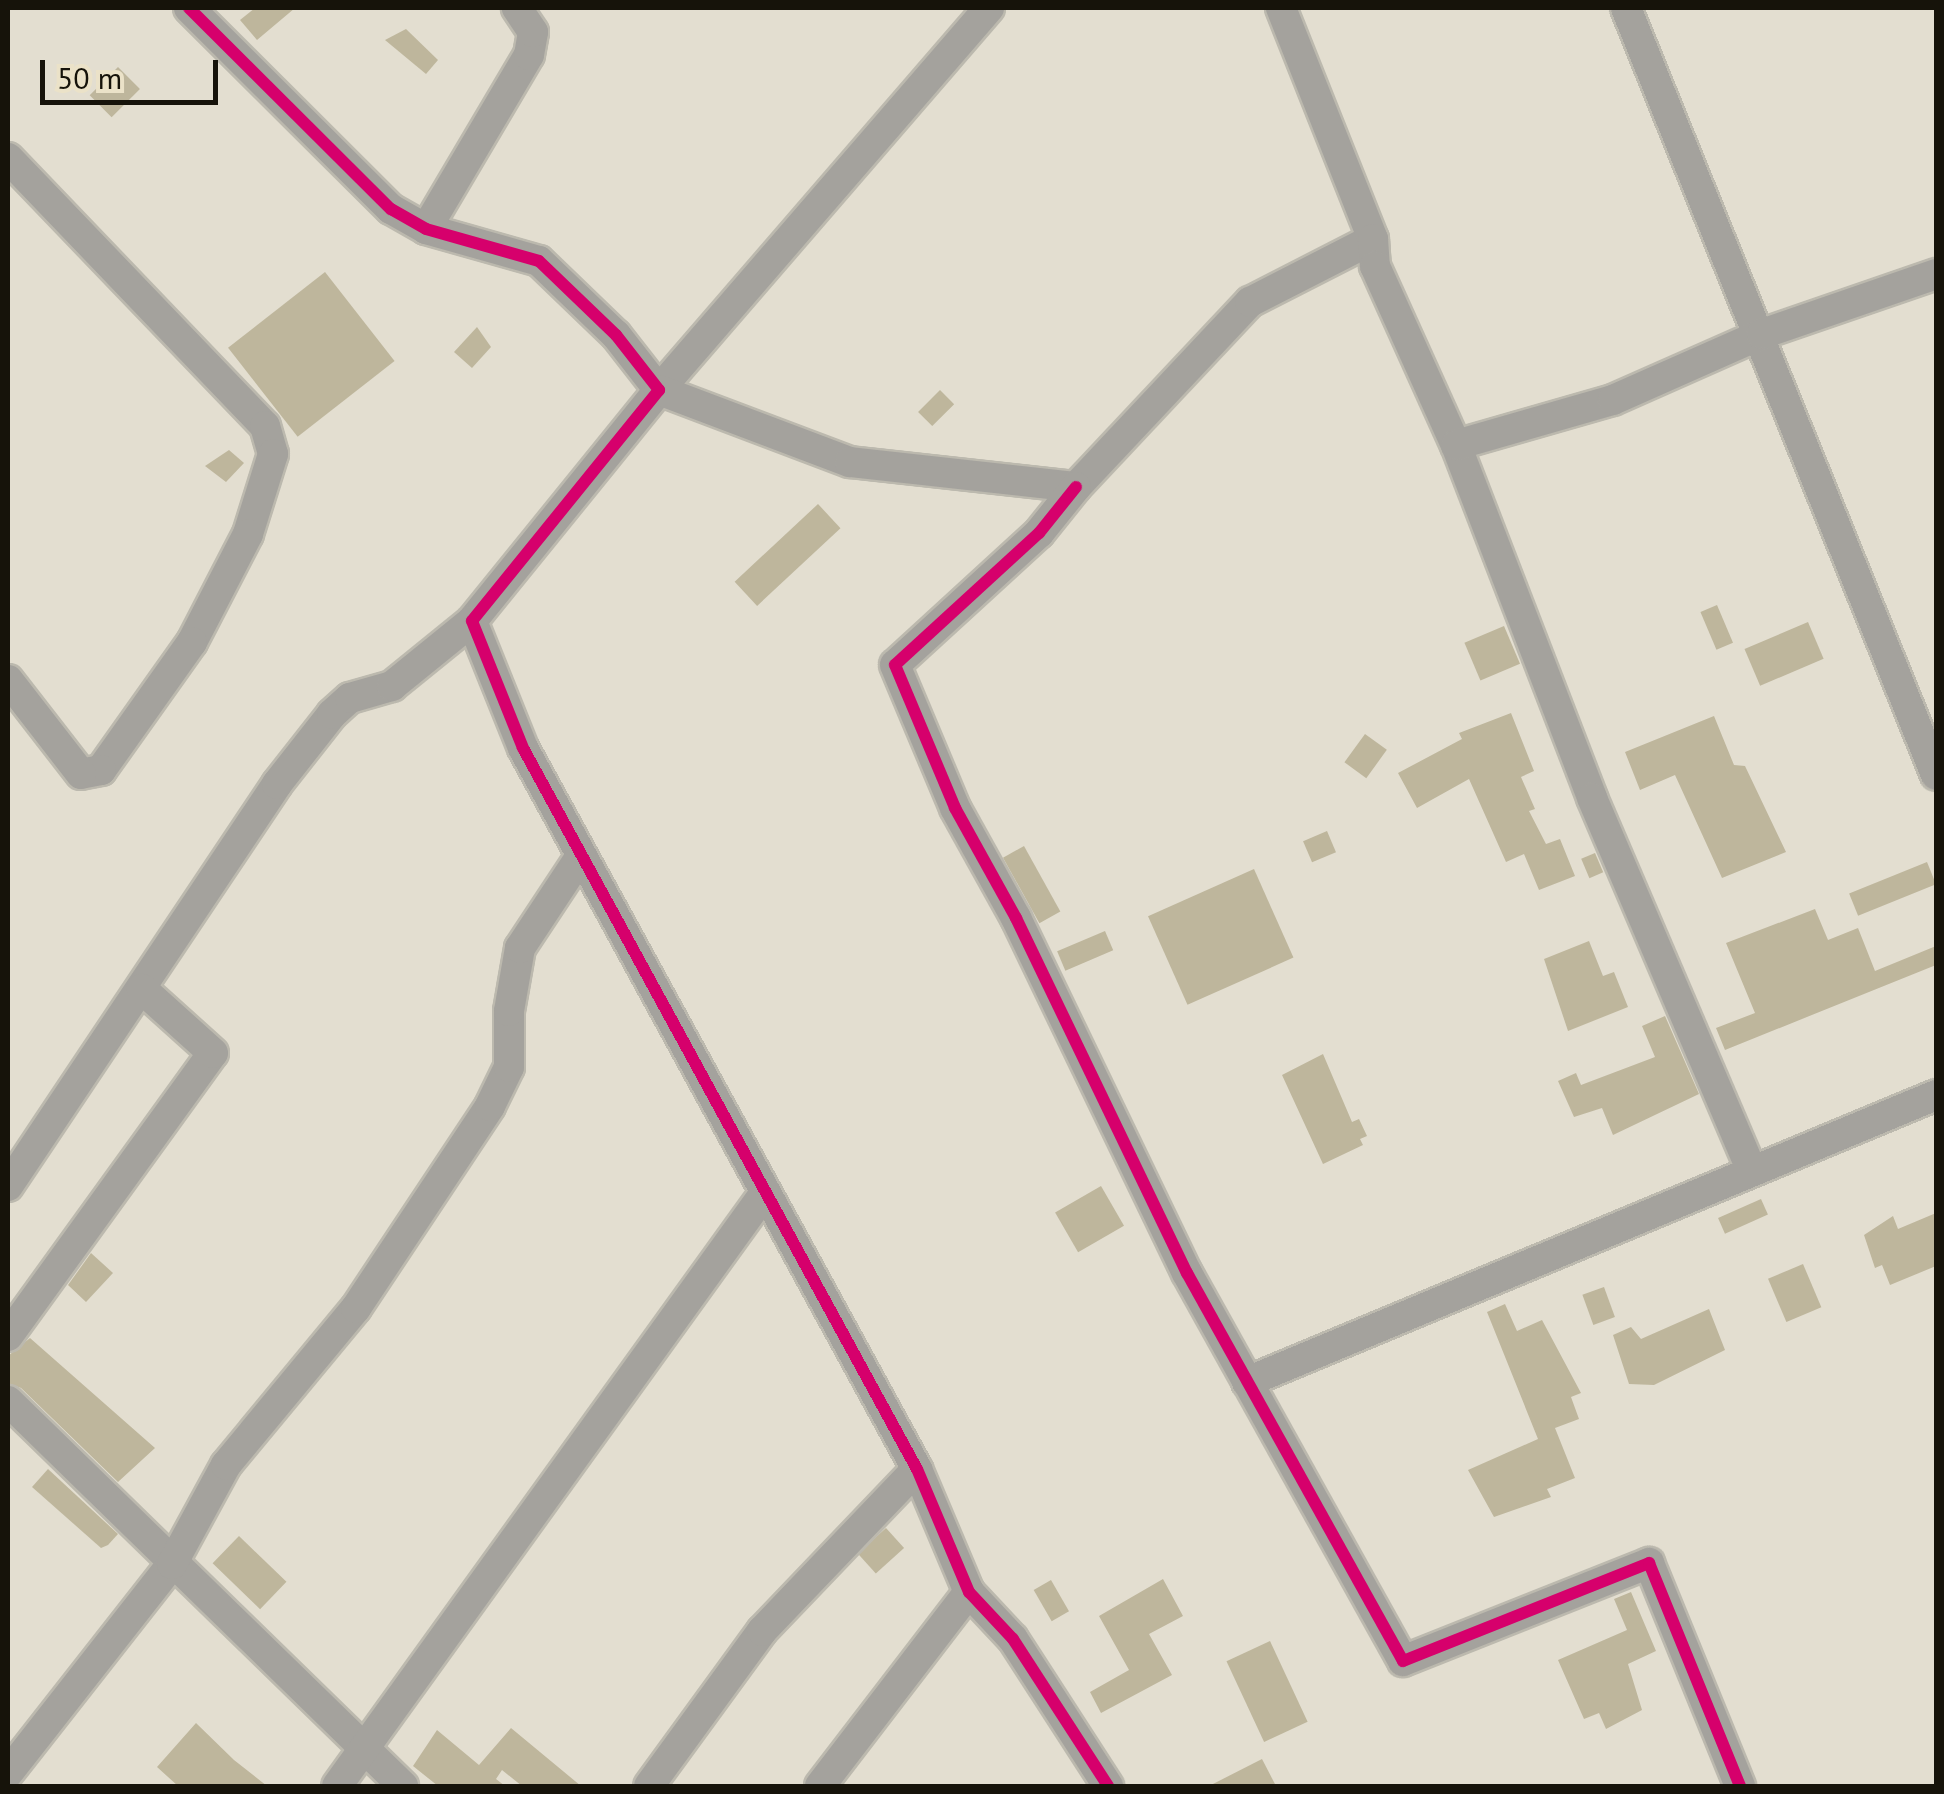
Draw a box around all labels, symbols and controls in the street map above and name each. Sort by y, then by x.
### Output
scale bar [45,40,222,102]
text: 50 m [57,58,122,97]

